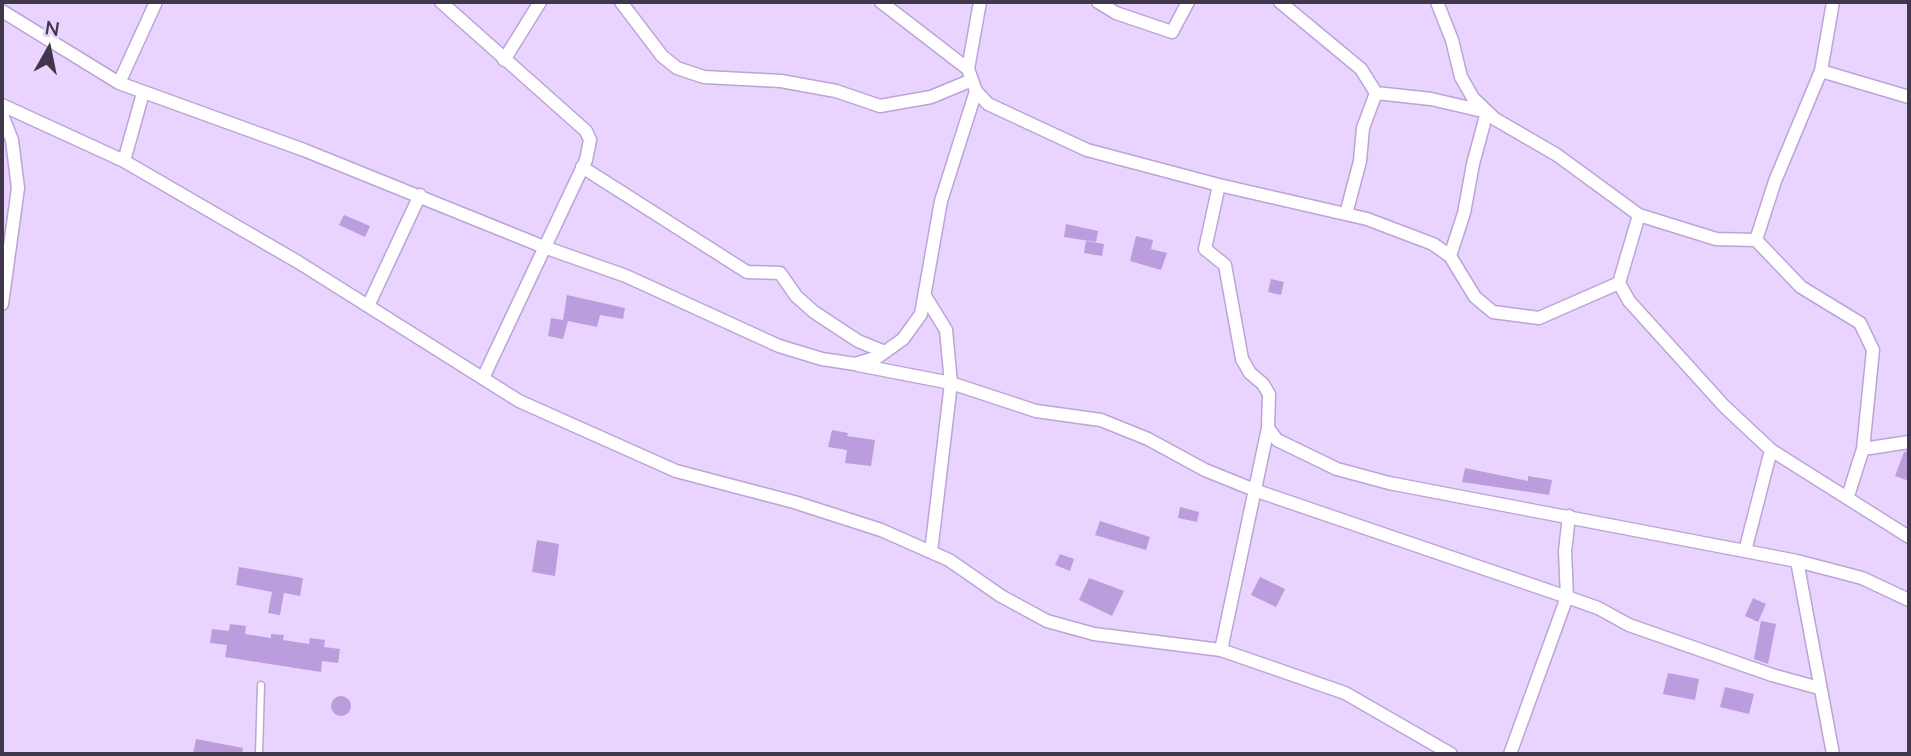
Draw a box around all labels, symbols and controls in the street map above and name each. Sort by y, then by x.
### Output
north arrow [14,14,84,84]
text: N [43,15,61,40]

